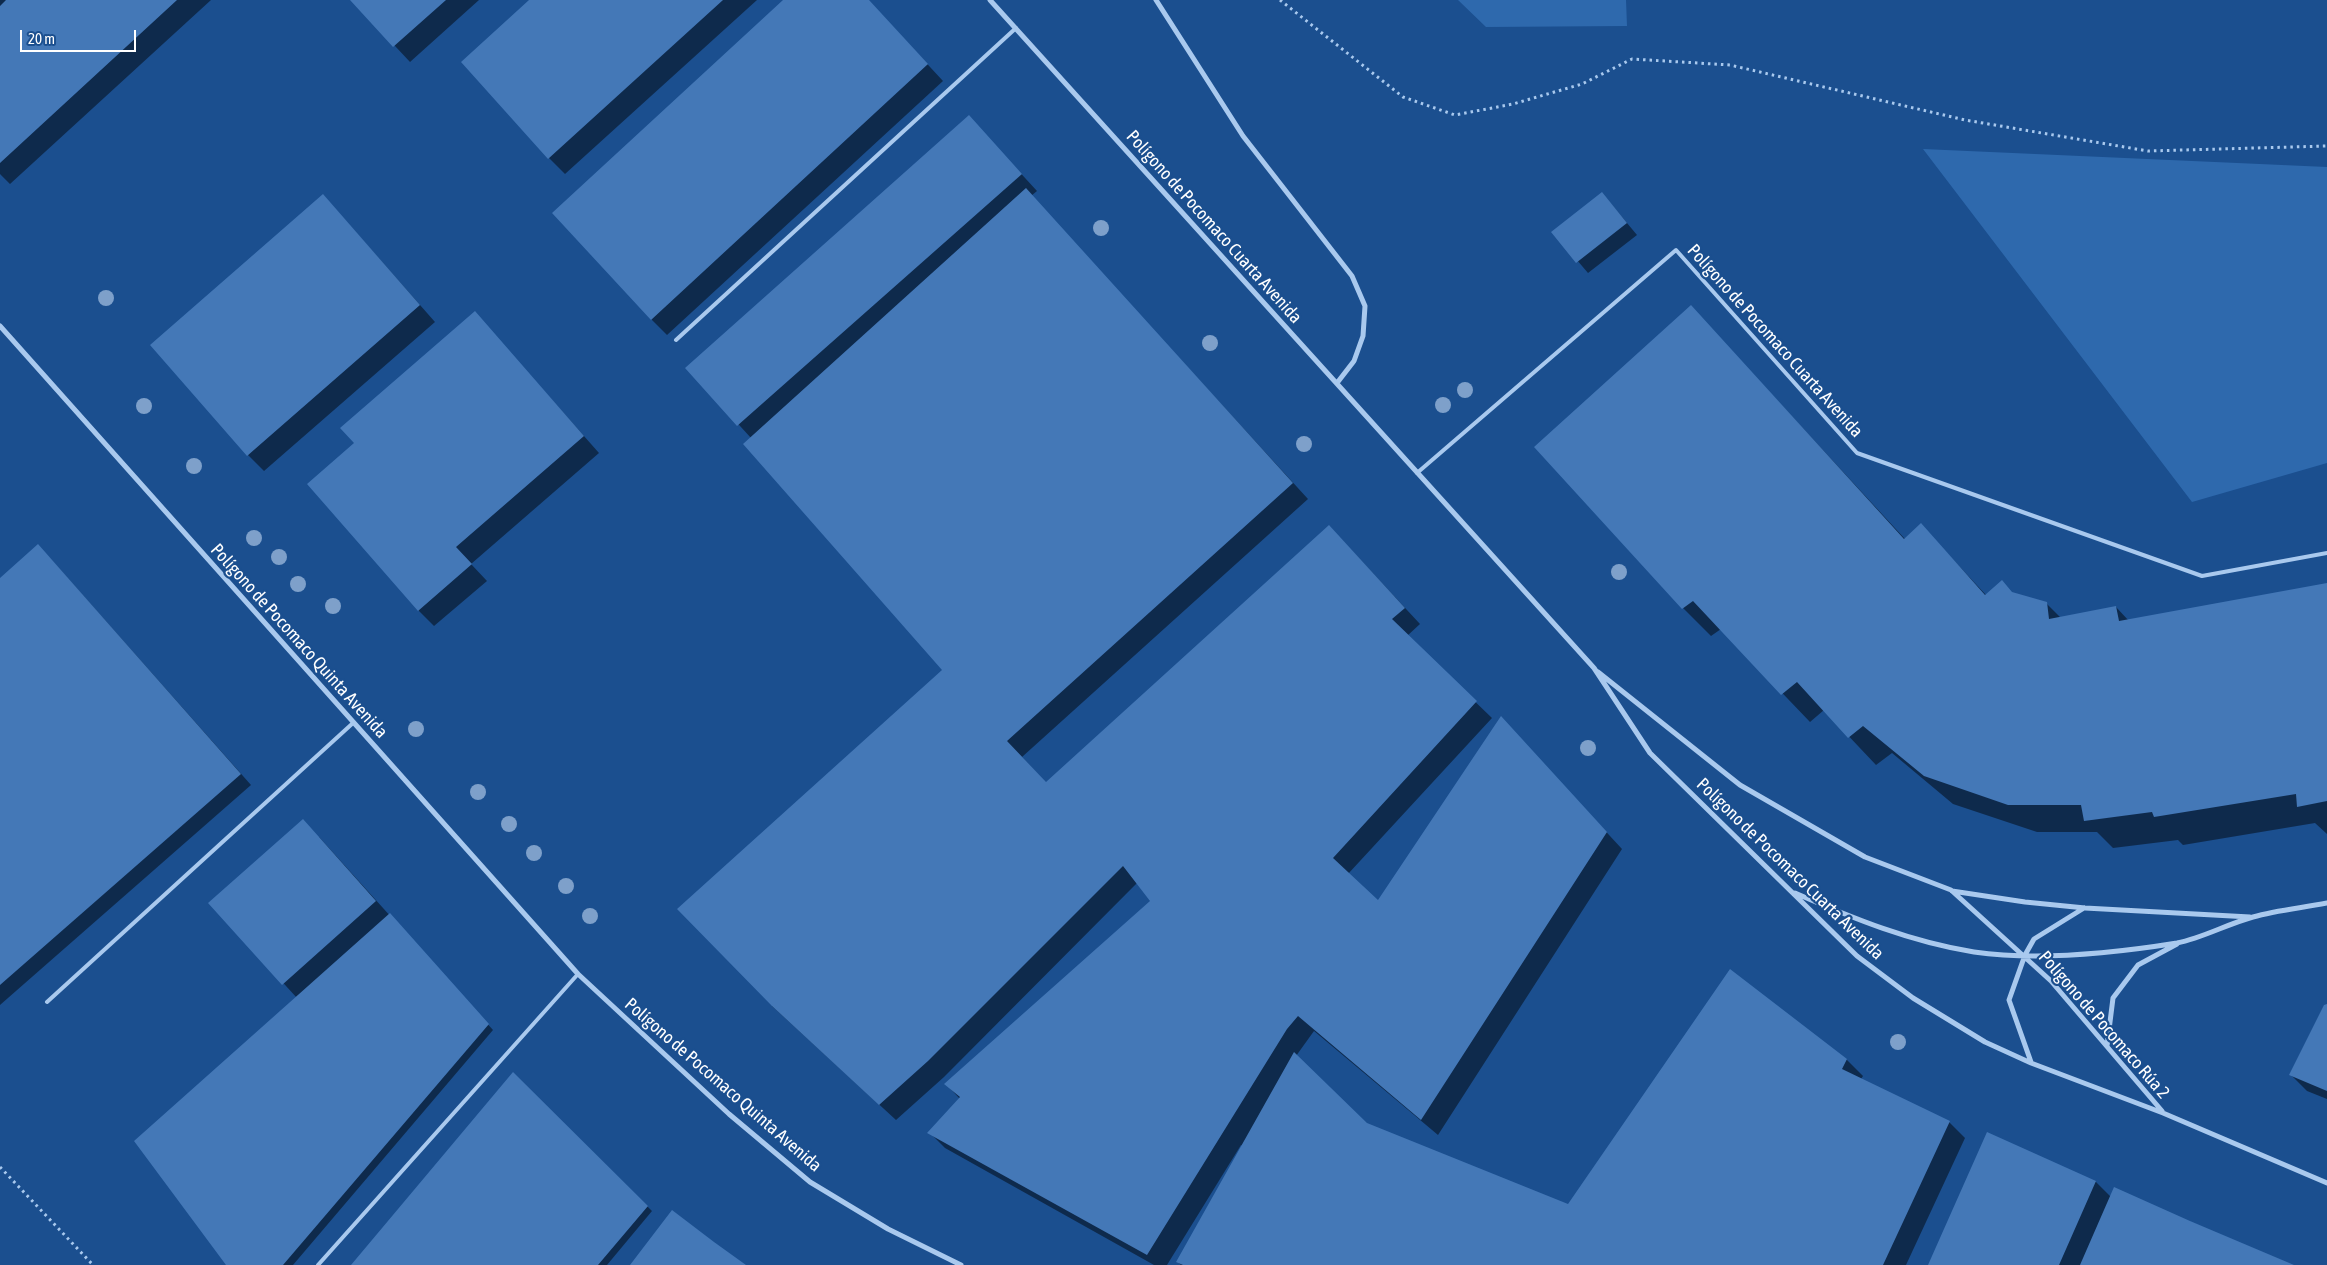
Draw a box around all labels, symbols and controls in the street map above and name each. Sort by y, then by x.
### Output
scale bar [22,20,139,52]
text: 20 m [28,30,55,47]
street label: Polígono de Pocomaco Cuarta Avenida [1122,126,1306,328]
street label: Polígono de Pocomaco Cuarta Avenida [1683,240,1867,442]
street label: Polígono de Pocomaco Quinta Avenida [206,539,392,743]
street label: Polígono de Pocomaco Cuarta Avenida [1692,774,1888,964]
street label: Polígono de Pocomaco Rúa 2 [2034,947,2174,1103]
street label: Polígono de Pocomaco Quinta Avenida [620,994,826,1176]

